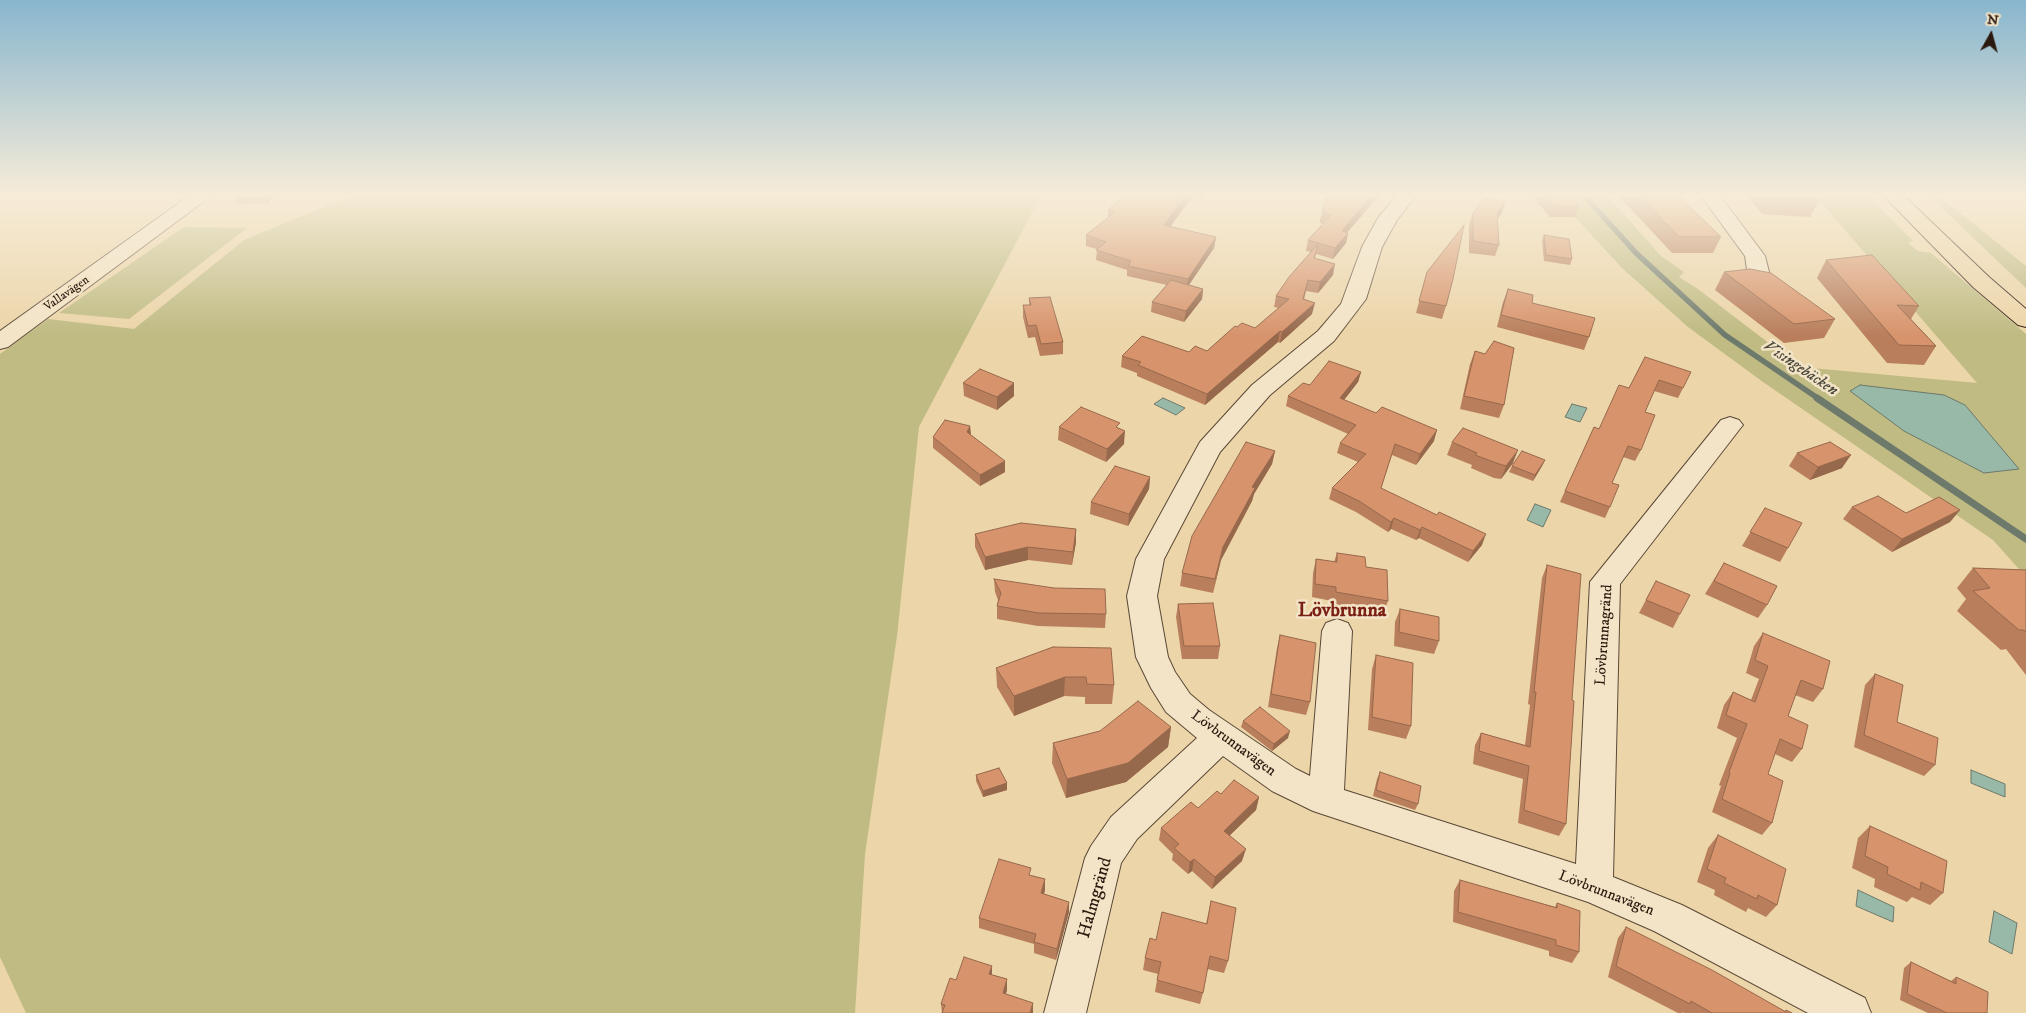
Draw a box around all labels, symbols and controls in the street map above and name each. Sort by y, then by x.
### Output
north arrow [1966,10,2016,60]
text: N [1986,10,2000,30]
street label: Vallavägen [42,273,92,315]
water label: Visingebäcken [1759,337,1841,401]
street label: Lövbrunnagränd [1592,584,1618,686]
district label: Lövbrunna [1298,600,1386,624]
street label: Lövbrunnavägen [1187,707,1279,781]
street label: Halmgränd [1074,855,1118,941]
street label: Lövbrunnavägen [1556,868,1656,920]

